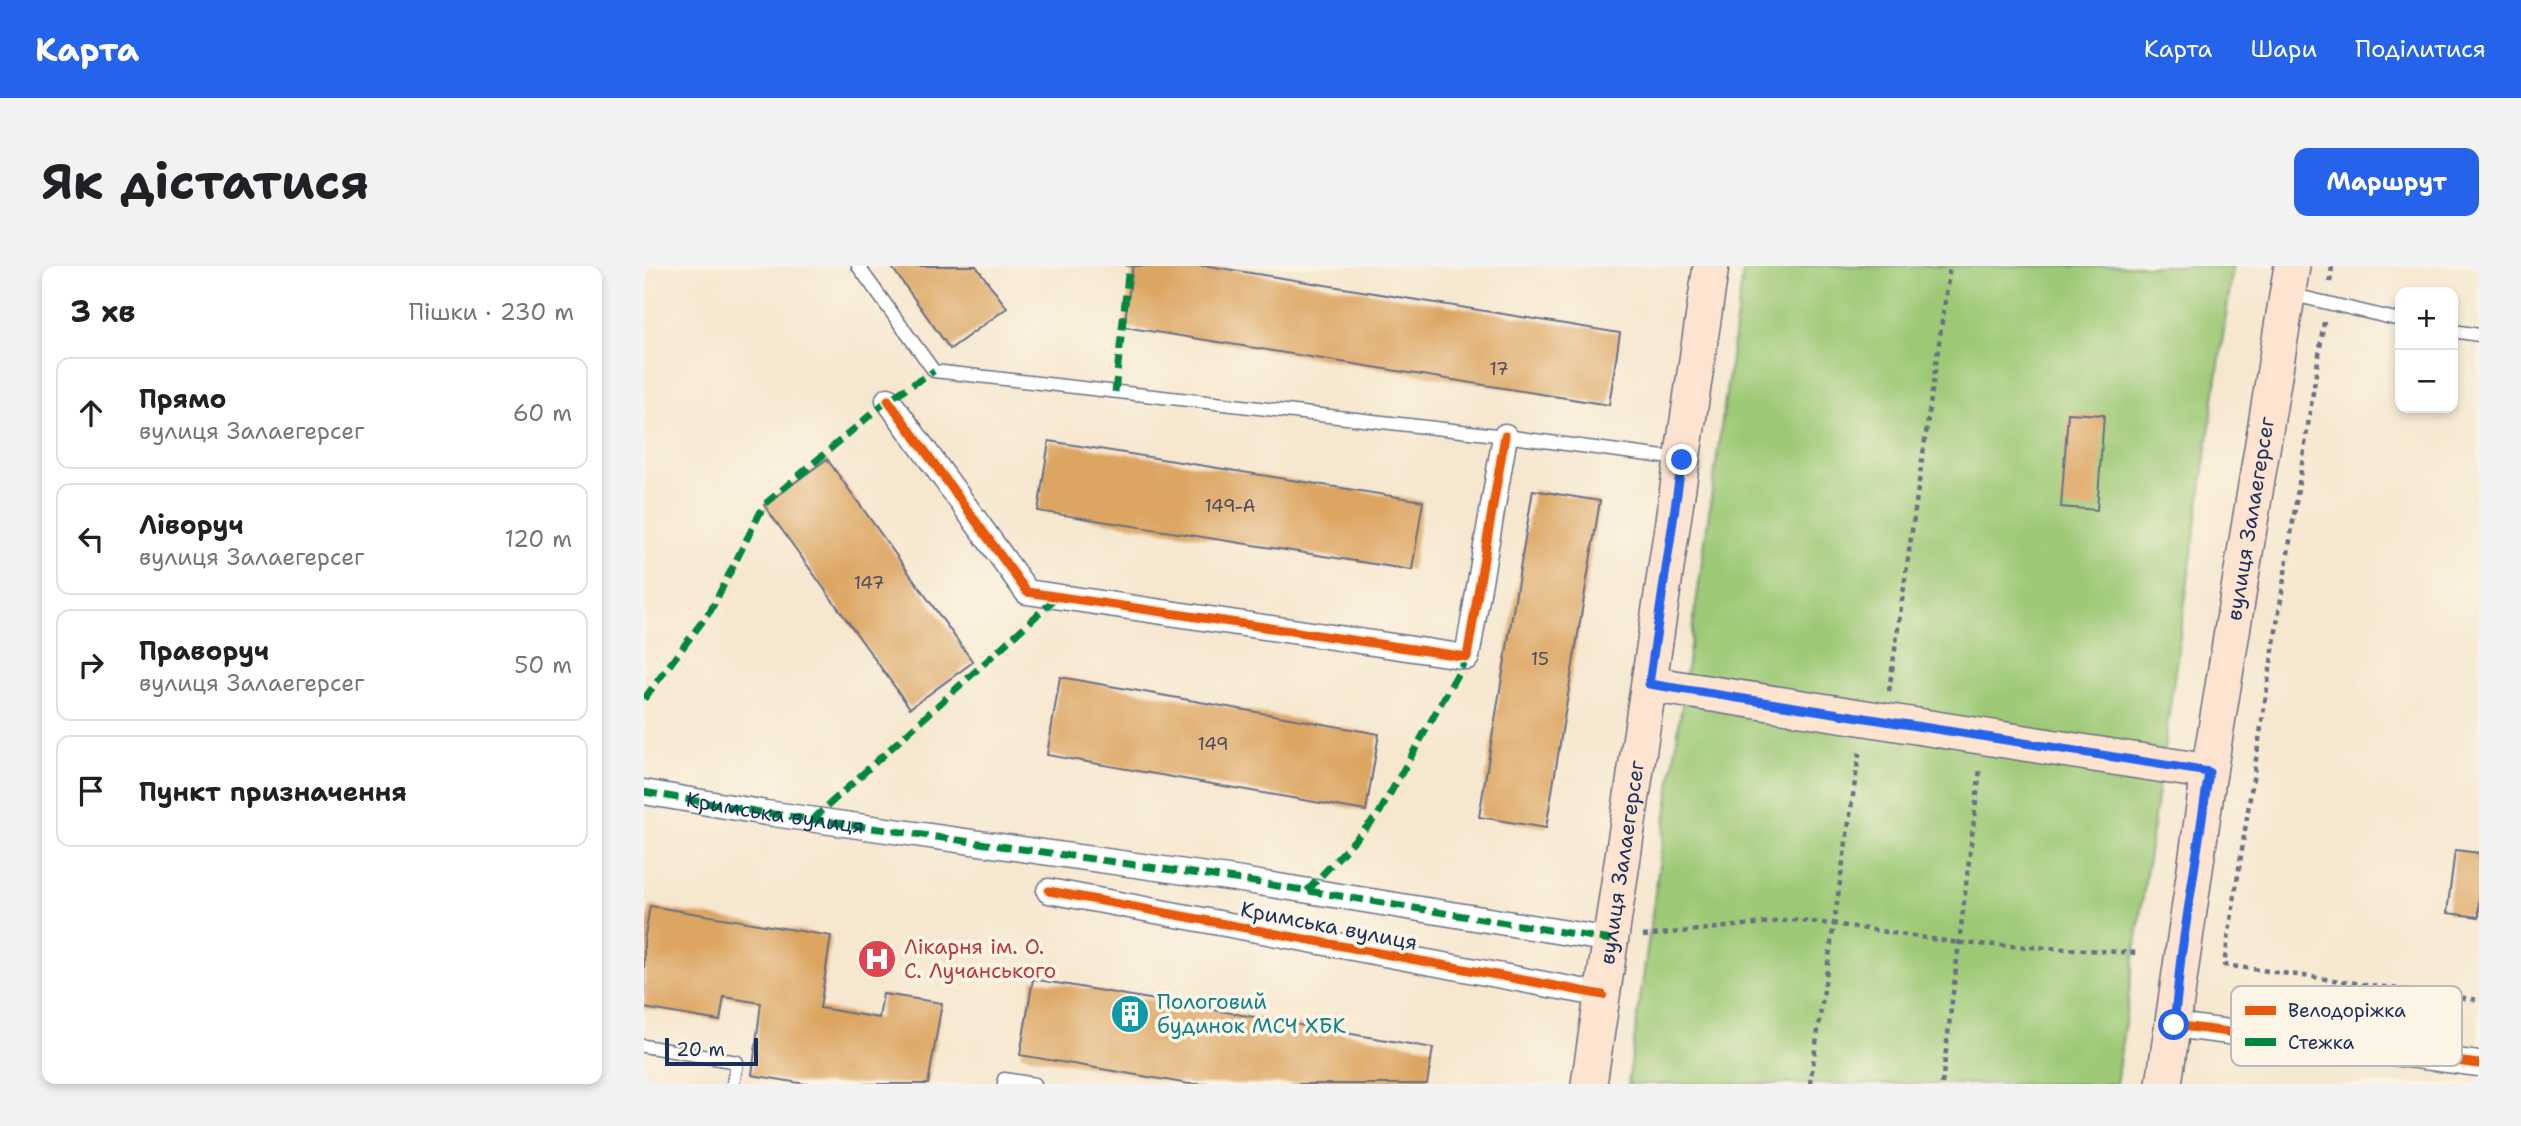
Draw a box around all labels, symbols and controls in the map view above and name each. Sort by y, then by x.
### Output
text: Карта [35,27,139,72]
text: Карта [2144,33,2212,65]
text: Шари [2250,33,2317,65]
text: Поділитися [2355,33,2486,65]
button: Маршрут [2294,148,2479,216]
text: Як дістатися [42,149,369,215]
map controls [2395,287,2458,413]
button: + [2395,287,2458,350]
text: 3 хв [70,291,135,332]
text: Пішки · 230 m [409,297,574,327]
button: − [2395,350,2458,413]
house number: 17 [1489,357,1509,381]
text: Прямо [139,381,227,416]
icon: ahead [72,394,110,432]
text: 60 m [513,398,572,428]
street label: вулиця Залаегерсег [2220,414,2281,623]
text: вулиця Залаегерсег [139,416,364,446]
route end [1666,444,1697,475]
house number: 149-А [1204,494,1256,518]
text: Ліворуч [139,507,244,542]
icon: left [72,520,110,558]
text: 120 m [504,524,572,554]
text: вулиця Залаегерсег [139,542,364,572]
house number: 147 [854,571,884,595]
text: Праворуч [139,633,269,668]
icon: right [72,646,110,684]
house number: 15 [1531,647,1549,671]
text: 50 m [514,650,572,680]
text: вулиця Залаегерсег [139,668,364,698]
house number: 149 [1197,732,1229,756]
street label: вулиця Залаегерсег [1593,758,1651,966]
icon: arrive [72,772,110,810]
text: Пункт призначення [139,774,407,809]
street label: Кримська вулиця [684,786,866,841]
street label: Кримська вулиця [1238,895,1420,957]
place label: Лікарня ім. О. С. Лучанського [904,933,1056,985]
hospital icon: Лікарня ім. О. С. Лучанського [856,938,898,980]
legend [2231,986,2462,1066]
place label: Пологовий будинок МСЧ ХБК [1157,988,1346,1040]
building icon: Пологовий будинок МСЧ ХБК [1109,993,1151,1035]
text: Велодоріжка [2288,998,2406,1023]
route start [2158,1009,2189,1040]
text: Стежка [2288,1030,2355,1055]
scale bar [665,1035,758,1067]
text: 20 m [676,1037,725,1062]

